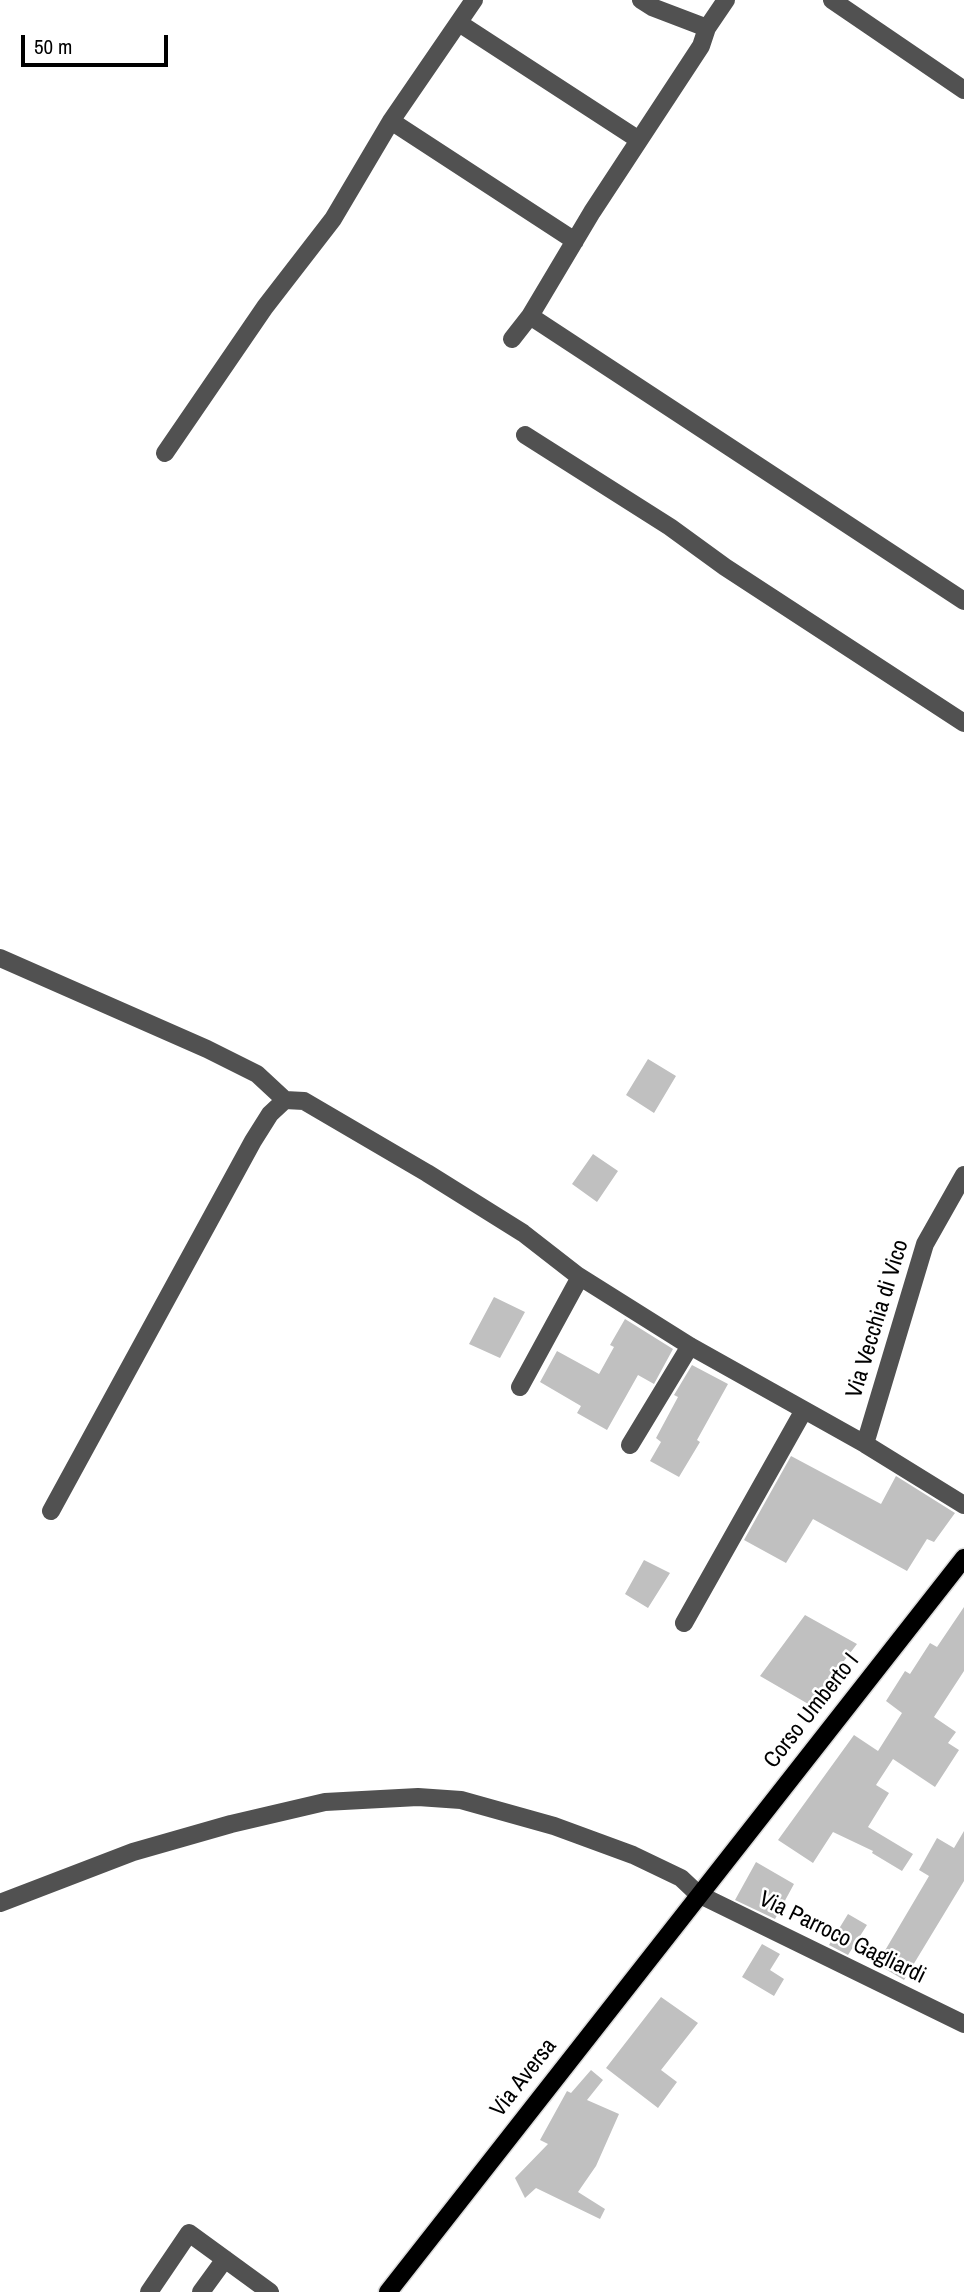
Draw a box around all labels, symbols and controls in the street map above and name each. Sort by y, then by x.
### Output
scale bar [24,21,172,65]
text: 50 m [34,32,72,61]
street label: Via Vecchia di Vico [841,1237,915,1401]
street label: Corso Umberto I [759,1648,865,1774]
street label: Via Parroco Gagliardi [754,1886,930,1990]
street label: Via Aversa [485,2033,563,2123]

